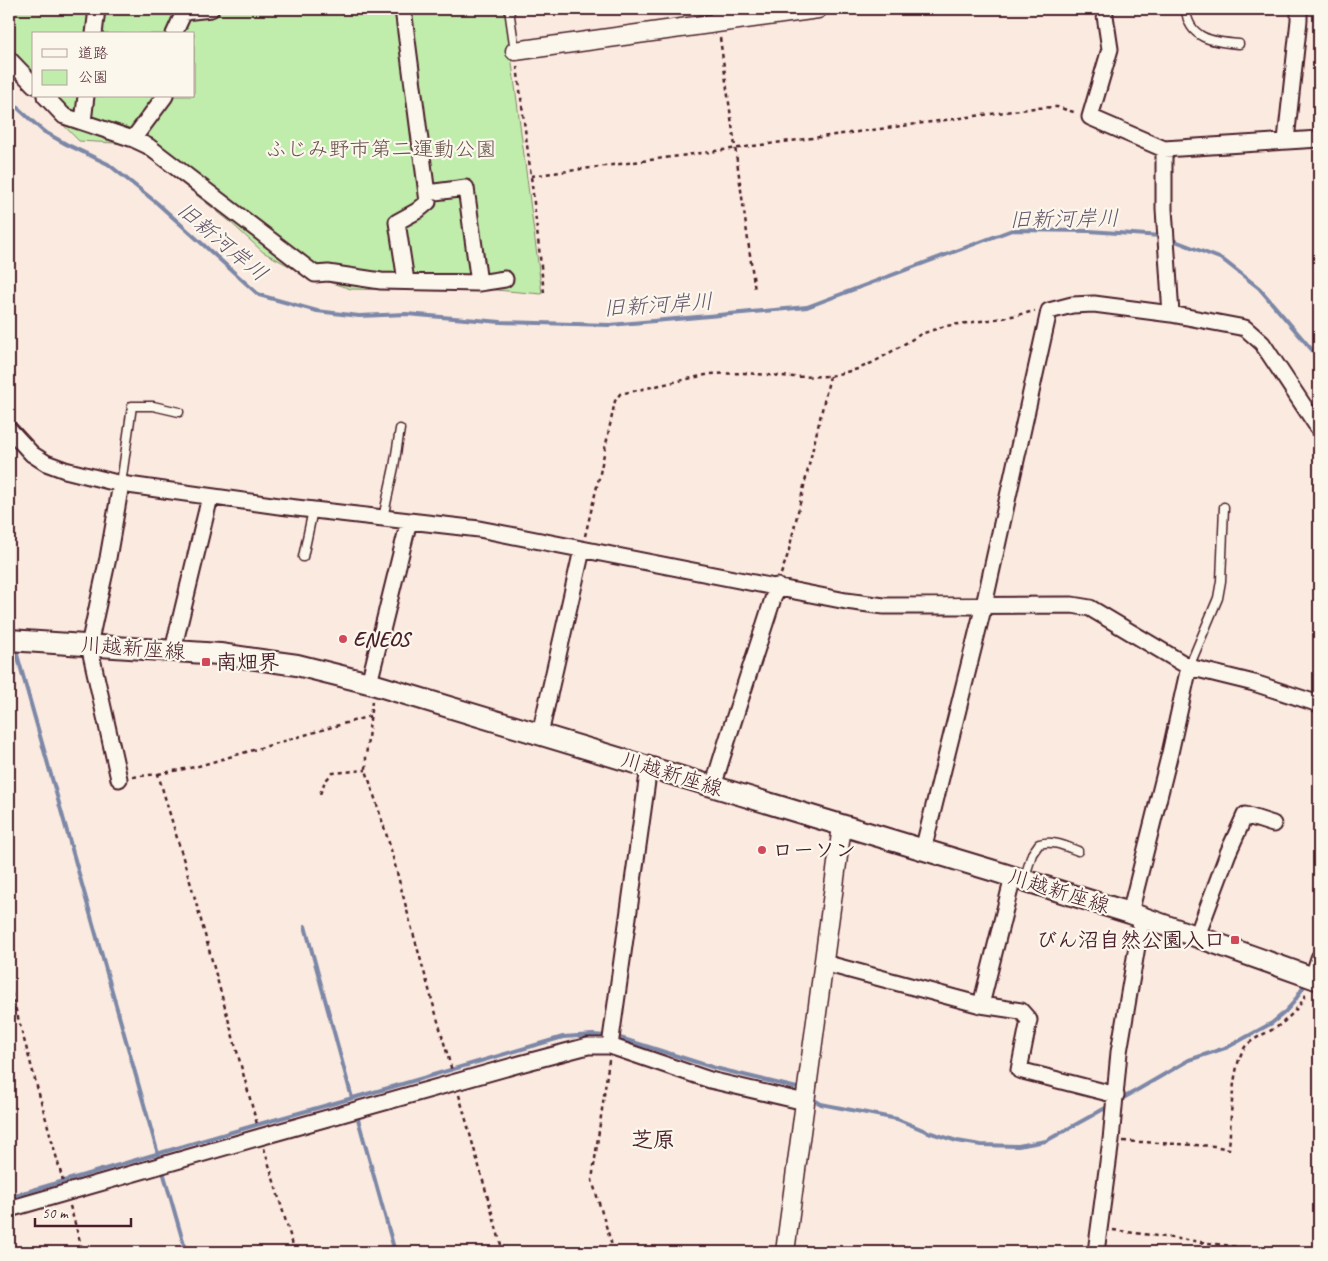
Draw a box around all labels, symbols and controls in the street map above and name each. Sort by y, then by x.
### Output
legend [32,32,195,98]
text: 道路 [78,44,108,63]
text: 公園 [78,68,108,87]
park label: ふじみ野市第二運動公園 [266,136,497,162]
water label: 旧新河岸川 [171,196,273,288]
water label: 旧新河岸川 [1009,204,1119,234]
water label: 旧新河岸川 [602,287,714,323]
place label: ENEOS [353,626,413,652]
street label: 川越新座線 [80,631,186,665]
marker: ENEOS [337,633,349,645]
place label: 南畑界 [216,649,279,675]
marker: 南畑界 [200,656,212,668]
street label: 川越新座線 [618,746,726,802]
place label: ローソン [772,837,856,863]
marker: ローソン [756,844,768,856]
street label: 川越新座線 [1005,863,1113,919]
place label: びん沼自然公園入口 [1036,927,1225,953]
marker: びん沼自然公園入口 [1229,934,1241,946]
district label: 芝原 [631,1126,675,1154]
scale bar [35,1196,131,1228]
text: 50 m [42,1204,69,1223]

